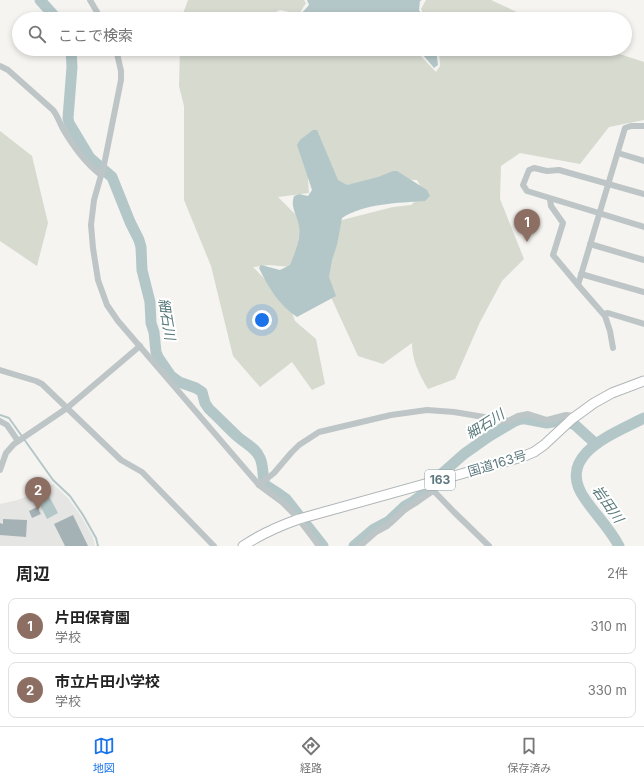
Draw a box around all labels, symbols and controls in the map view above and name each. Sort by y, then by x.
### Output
search box [12,12,632,56]
icon: search [26,23,48,45]
text: ここで検索 [58,26,133,45]
pin: 1 [514,209,540,242]
water label: 細石川 [156,297,179,343]
your location [252,310,272,330]
water label: 細石川 [462,404,509,442]
street label: 国道163号 [466,447,528,479]
road number: 163 [425,470,455,490]
pin: 2 [25,477,51,510]
water label: 岩田川 [589,482,629,527]
text: 周辺 [16,564,50,584]
text: 2件 [607,565,628,581]
text: 片田保育園 [55,608,130,627]
text: 1 [27,618,33,634]
text: 310 m [590,618,627,634]
text: 学校 [55,629,81,645]
text: 市立片田小学校 [55,672,160,691]
text: 2 [26,682,34,698]
text: 330 m [588,682,627,698]
text: 学校 [55,693,81,709]
tab: 地図 [93,735,115,775]
tab: 経路 [300,735,322,775]
tab: 保存済み [507,735,551,775]

